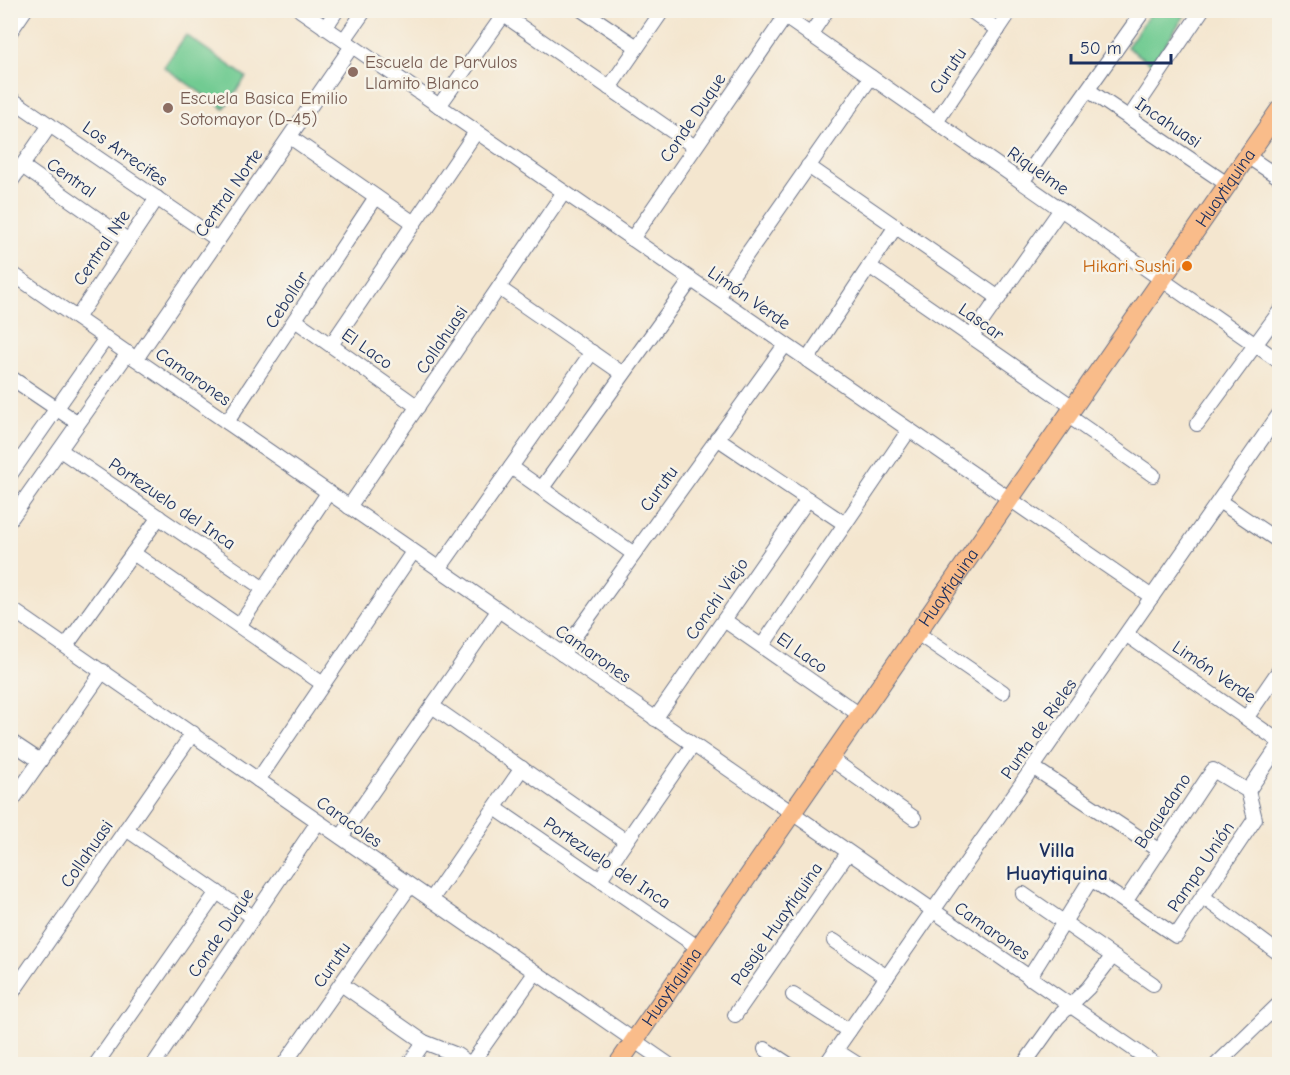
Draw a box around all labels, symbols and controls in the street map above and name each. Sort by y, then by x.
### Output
scale bar [1071,27,1172,65]
text: 50 m [1080,38,1122,59]
street label: Curutu [925,44,971,98]
place label: Escuela de Parvulos Llamito Blanco [365,52,517,94]
marker: Escuela de Parvulos Llamito Blanco [346,65,360,79]
street label: Conde Duque [655,69,731,167]
place label: Escuela Basica Emilio Sotomayor (D-45) [180,88,348,130]
street label: Incahuasi [1131,93,1205,153]
marker: Escuela Basica Emilio Sotomayor (D-45) [161,101,175,115]
street label: Los Arrecifes [78,117,172,191]
street label: Riquelme [1003,142,1073,200]
street label: Central Norte [191,145,267,241]
street label: Huaytiquina [1191,145,1260,231]
street label: Central [42,154,100,202]
street label: Central Nte [69,206,135,290]
place label: Hikari Sushi [1083,256,1175,277]
marker: Hikari Sushi [1180,259,1194,273]
street label: Limón Verde [704,262,794,334]
street label: Cebollar [261,267,314,332]
street label: Lascar [954,299,1008,346]
street label: Collahuasi [412,302,472,378]
street label: El Laco [338,324,396,374]
street label: Camarones [151,343,235,411]
street label: Portezuelo del Inca [105,454,239,554]
street label: Curutu [636,462,682,516]
street label: Huaytiquina [914,544,983,631]
street label: Conchi Viejo [681,554,753,644]
street label: Camarones [551,620,635,688]
street label: El Laco [773,628,831,678]
street label: Limón Verde [1168,636,1260,708]
street label: Punta de Rieles [997,675,1081,783]
street label: Baquedano [1130,769,1196,853]
street label: Caracoles [312,792,386,852]
street label: Portezuelo del Inca [540,813,674,913]
street label: Collahuasi [56,816,118,892]
street label: Pampa Unión [1163,818,1239,916]
district label: Villa Huaytiquina [1006,839,1108,885]
street label: Pasaje Huaytiquina [727,858,827,990]
street label: Conde Duque [183,884,259,982]
street label: Camarones [950,897,1034,965]
street label: Curutu [309,938,355,992]
street label: Huaytiquina [637,944,706,1030]

